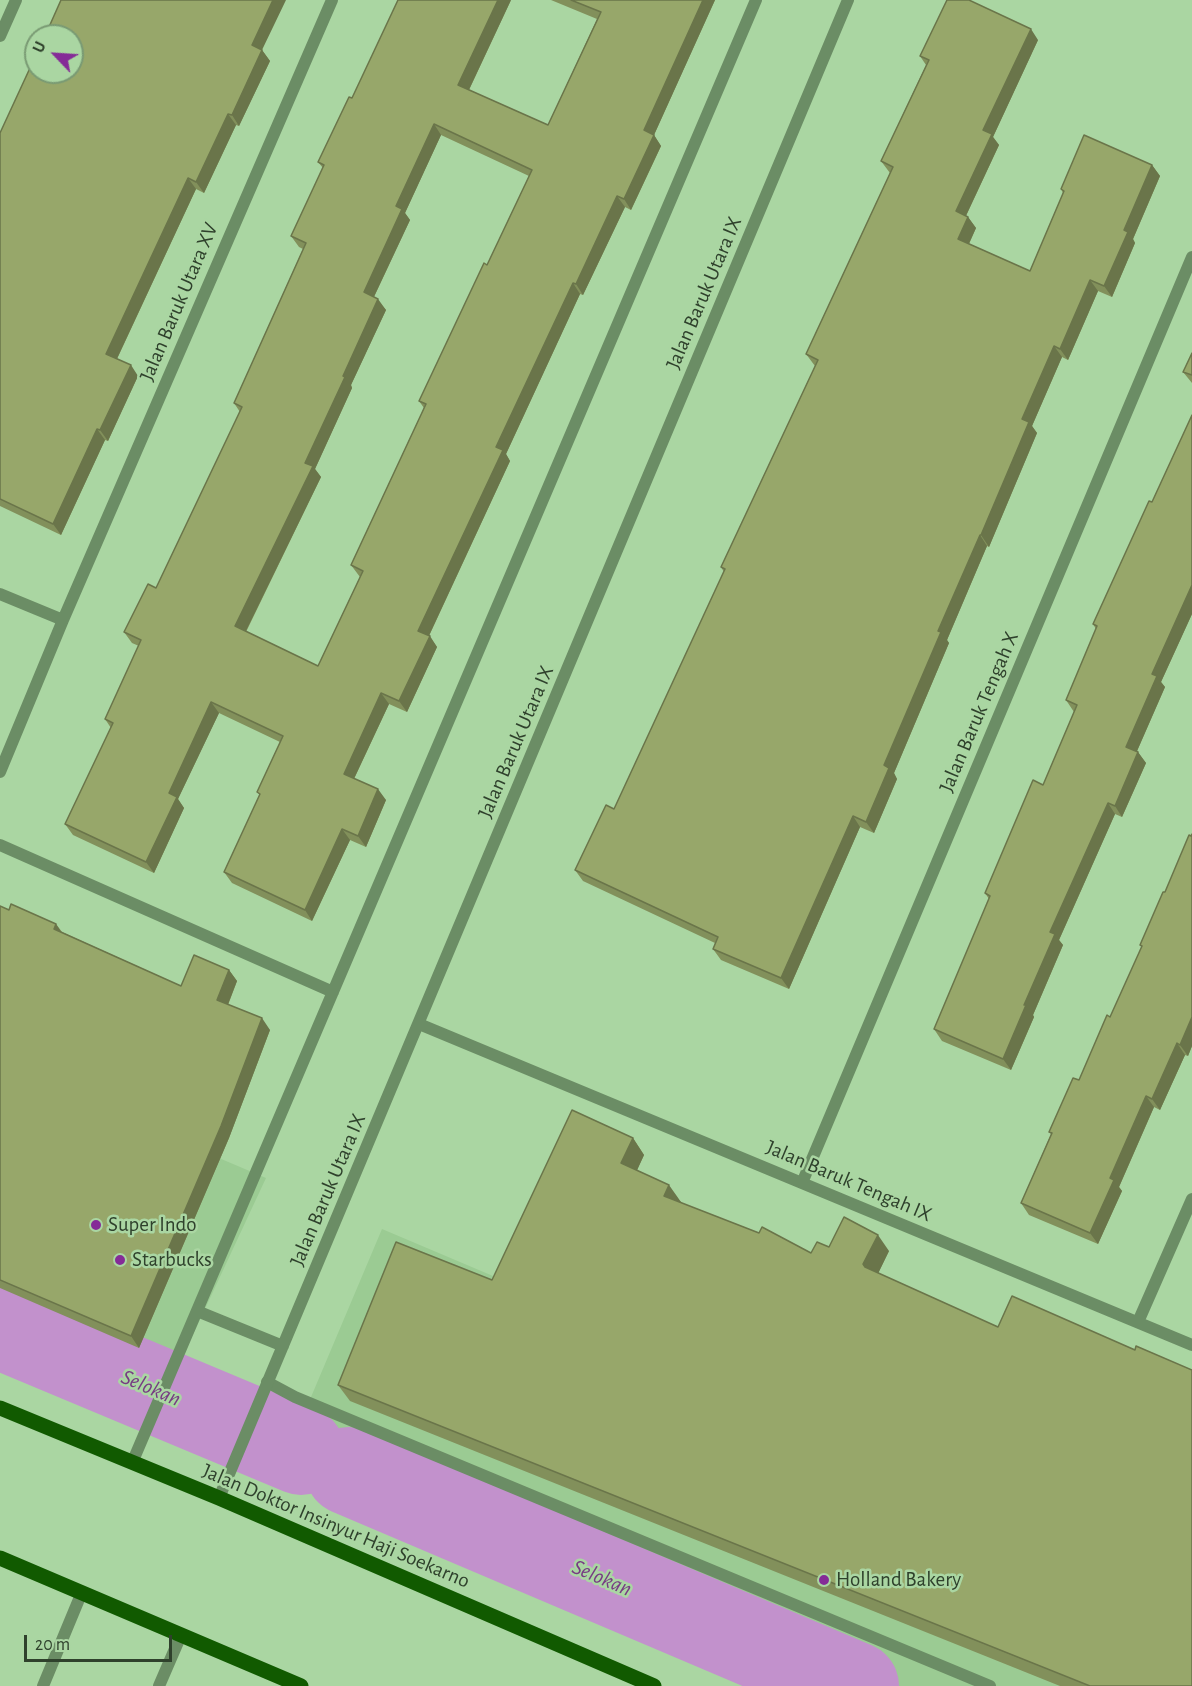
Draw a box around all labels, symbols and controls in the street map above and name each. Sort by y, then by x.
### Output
north arrow [24,24,84,84]
text: U [30,39,49,55]
street label: Jalan Baruk Utara IX [661,213,747,373]
street label: Jalan Baruk Utara XV [134,219,224,385]
street label: Jalan Baruk Tengah X [934,628,1024,796]
street label: Jalan Baruk Utara IX [473,662,559,822]
street label: Jalan Baruk Utara IX [285,1110,371,1270]
street label: Jalan Baruk Tengah IX [762,1135,936,1227]
place label: Super Indo [108,1212,197,1238]
marker: Super Indo [89,1218,103,1232]
place label: Starbucks [132,1247,212,1273]
marker: Starbucks [113,1253,127,1267]
water label: Selokan [117,1364,185,1412]
street label: Jalan Doktor Insinyur Haji Soekarno [198,1458,474,1594]
water label: Selokan [568,1554,636,1602]
place label: Holland Bakery [836,1567,961,1593]
marker: Holland Bakery [817,1573,831,1587]
scale bar [27,1623,176,1661]
text: 20 m [35,1636,70,1654]

